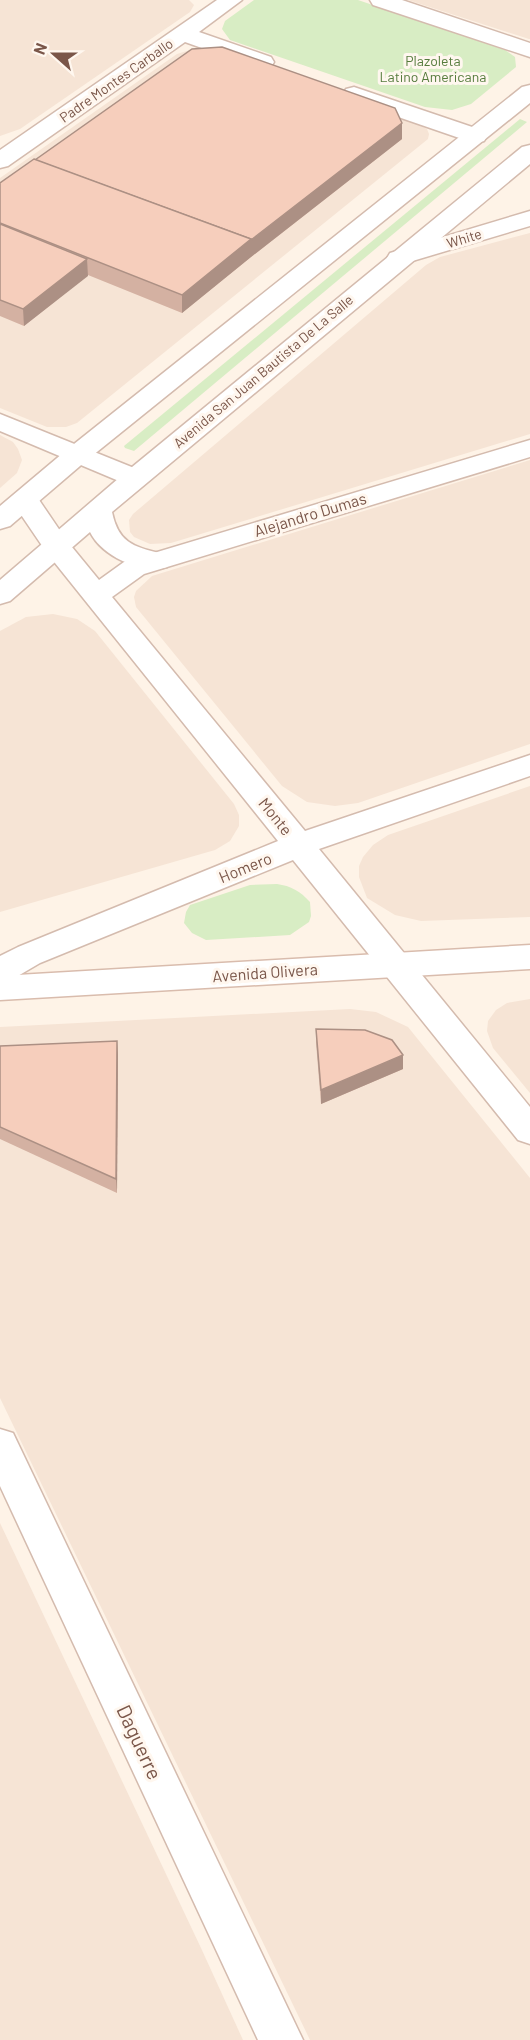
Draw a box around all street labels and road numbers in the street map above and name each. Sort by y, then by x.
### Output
street label: Padre Montes Carballo [56,34,176,126]
street label: White [444,225,484,251]
street label: Avenida San Juan Bautista De La Salle [170,291,356,451]
street label: Alejandro Dumas [252,488,368,540]
street label: Monte [255,793,297,839]
street label: Homero [216,848,274,886]
street label: Avenida Olivera [212,959,318,985]
street label: Daguerre [112,1701,168,1783]

